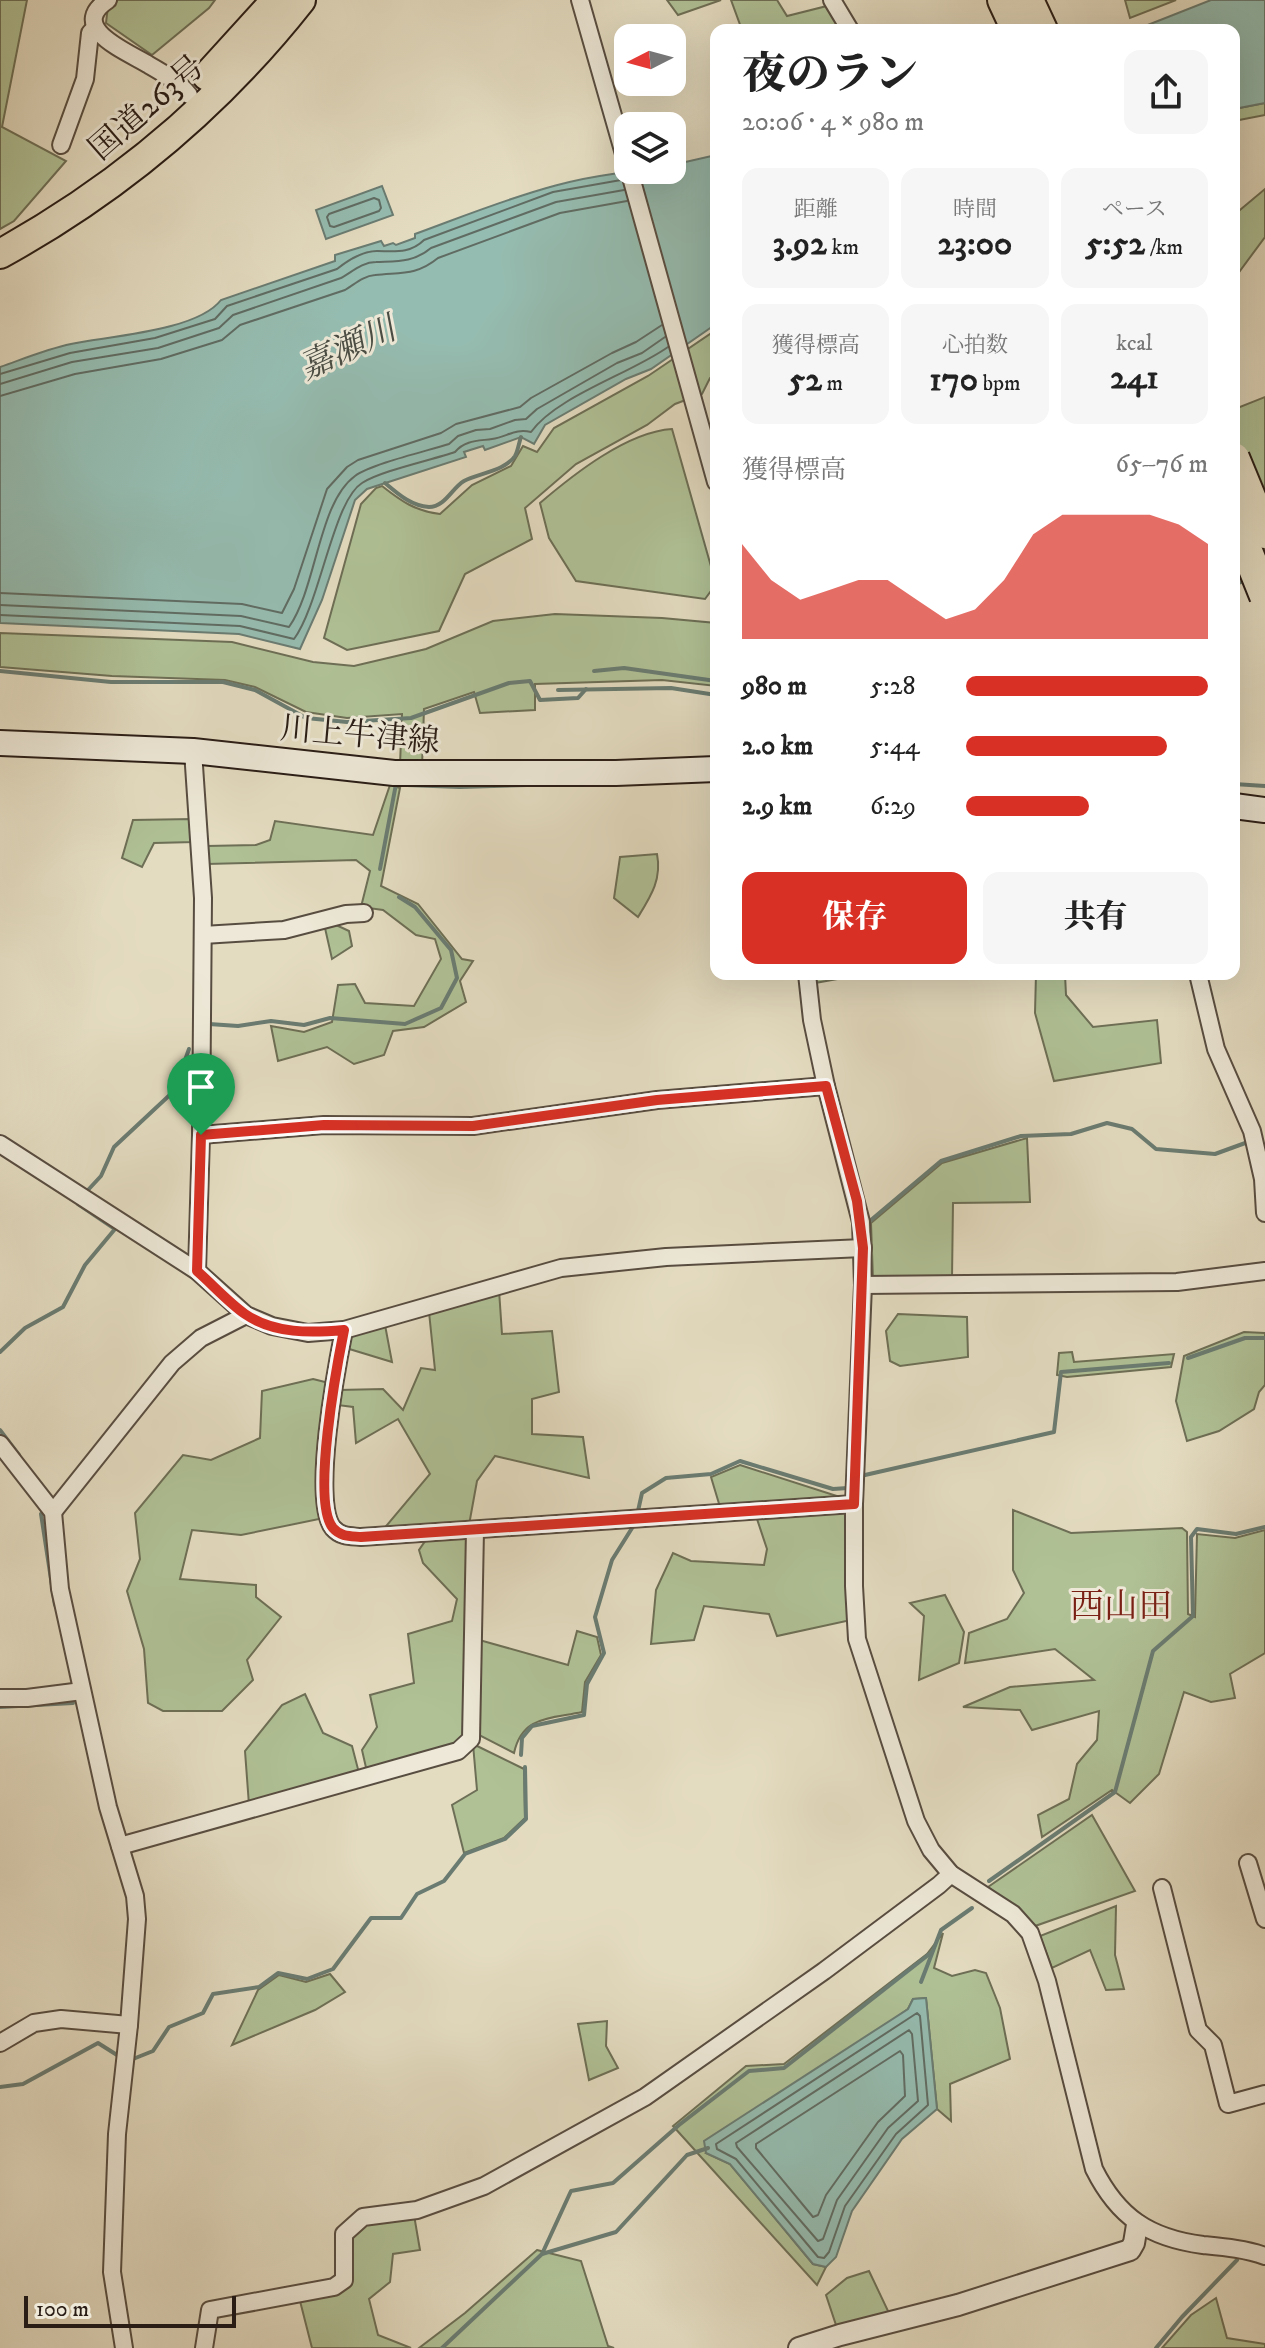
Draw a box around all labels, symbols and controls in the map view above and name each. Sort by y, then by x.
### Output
north arrow [614,24,686,96]
map controls [614,24,686,184]
street label: 国道263号 [81,47,213,170]
text: 夜のラン [742,48,918,103]
button: share [1124,50,1208,134]
text: 20:06 · 4 × 980 m [742,106,924,139]
button: layers [614,112,686,184]
text: 距離 [794,196,838,223]
text: 時間 [953,196,997,223]
text: ペース [1102,196,1167,223]
text: 3.92 [772,223,827,265]
text: 23:00 [938,223,1012,265]
text: 5:52 [1086,223,1145,265]
text: km [827,234,859,261]
text: /km [1145,234,1183,261]
water label: 嘉瀬川 [293,307,407,389]
text: kcal [1116,330,1152,357]
text: 獲得標高 [772,332,860,359]
text: 心拍数 [942,332,1008,359]
text: 241 [1110,357,1159,399]
text: 52 [788,359,822,401]
text: 170 [929,359,978,401]
text: m [822,370,843,397]
text: bpm [978,370,1021,397]
text: 65–76 m [1116,448,1208,481]
text: 獲得標高 [742,454,846,487]
text: 980 m [742,670,807,703]
text: 5:28 [870,670,916,703]
street label: 川上牛津線 [278,709,441,763]
text: 2.0 km [742,730,813,763]
text: 5:44 [870,730,920,763]
text: 2.9 km [742,790,812,823]
text: 6:29 [870,790,916,823]
button: 保存 [742,872,967,964]
button: 共有 [983,872,1208,964]
pin [167,1053,235,1135]
icon: arrive [179,1065,223,1109]
district label: 西山田 [1070,1586,1172,1628]
scale bar [24,2292,236,2328]
text: 100 m [36,2296,89,2323]

